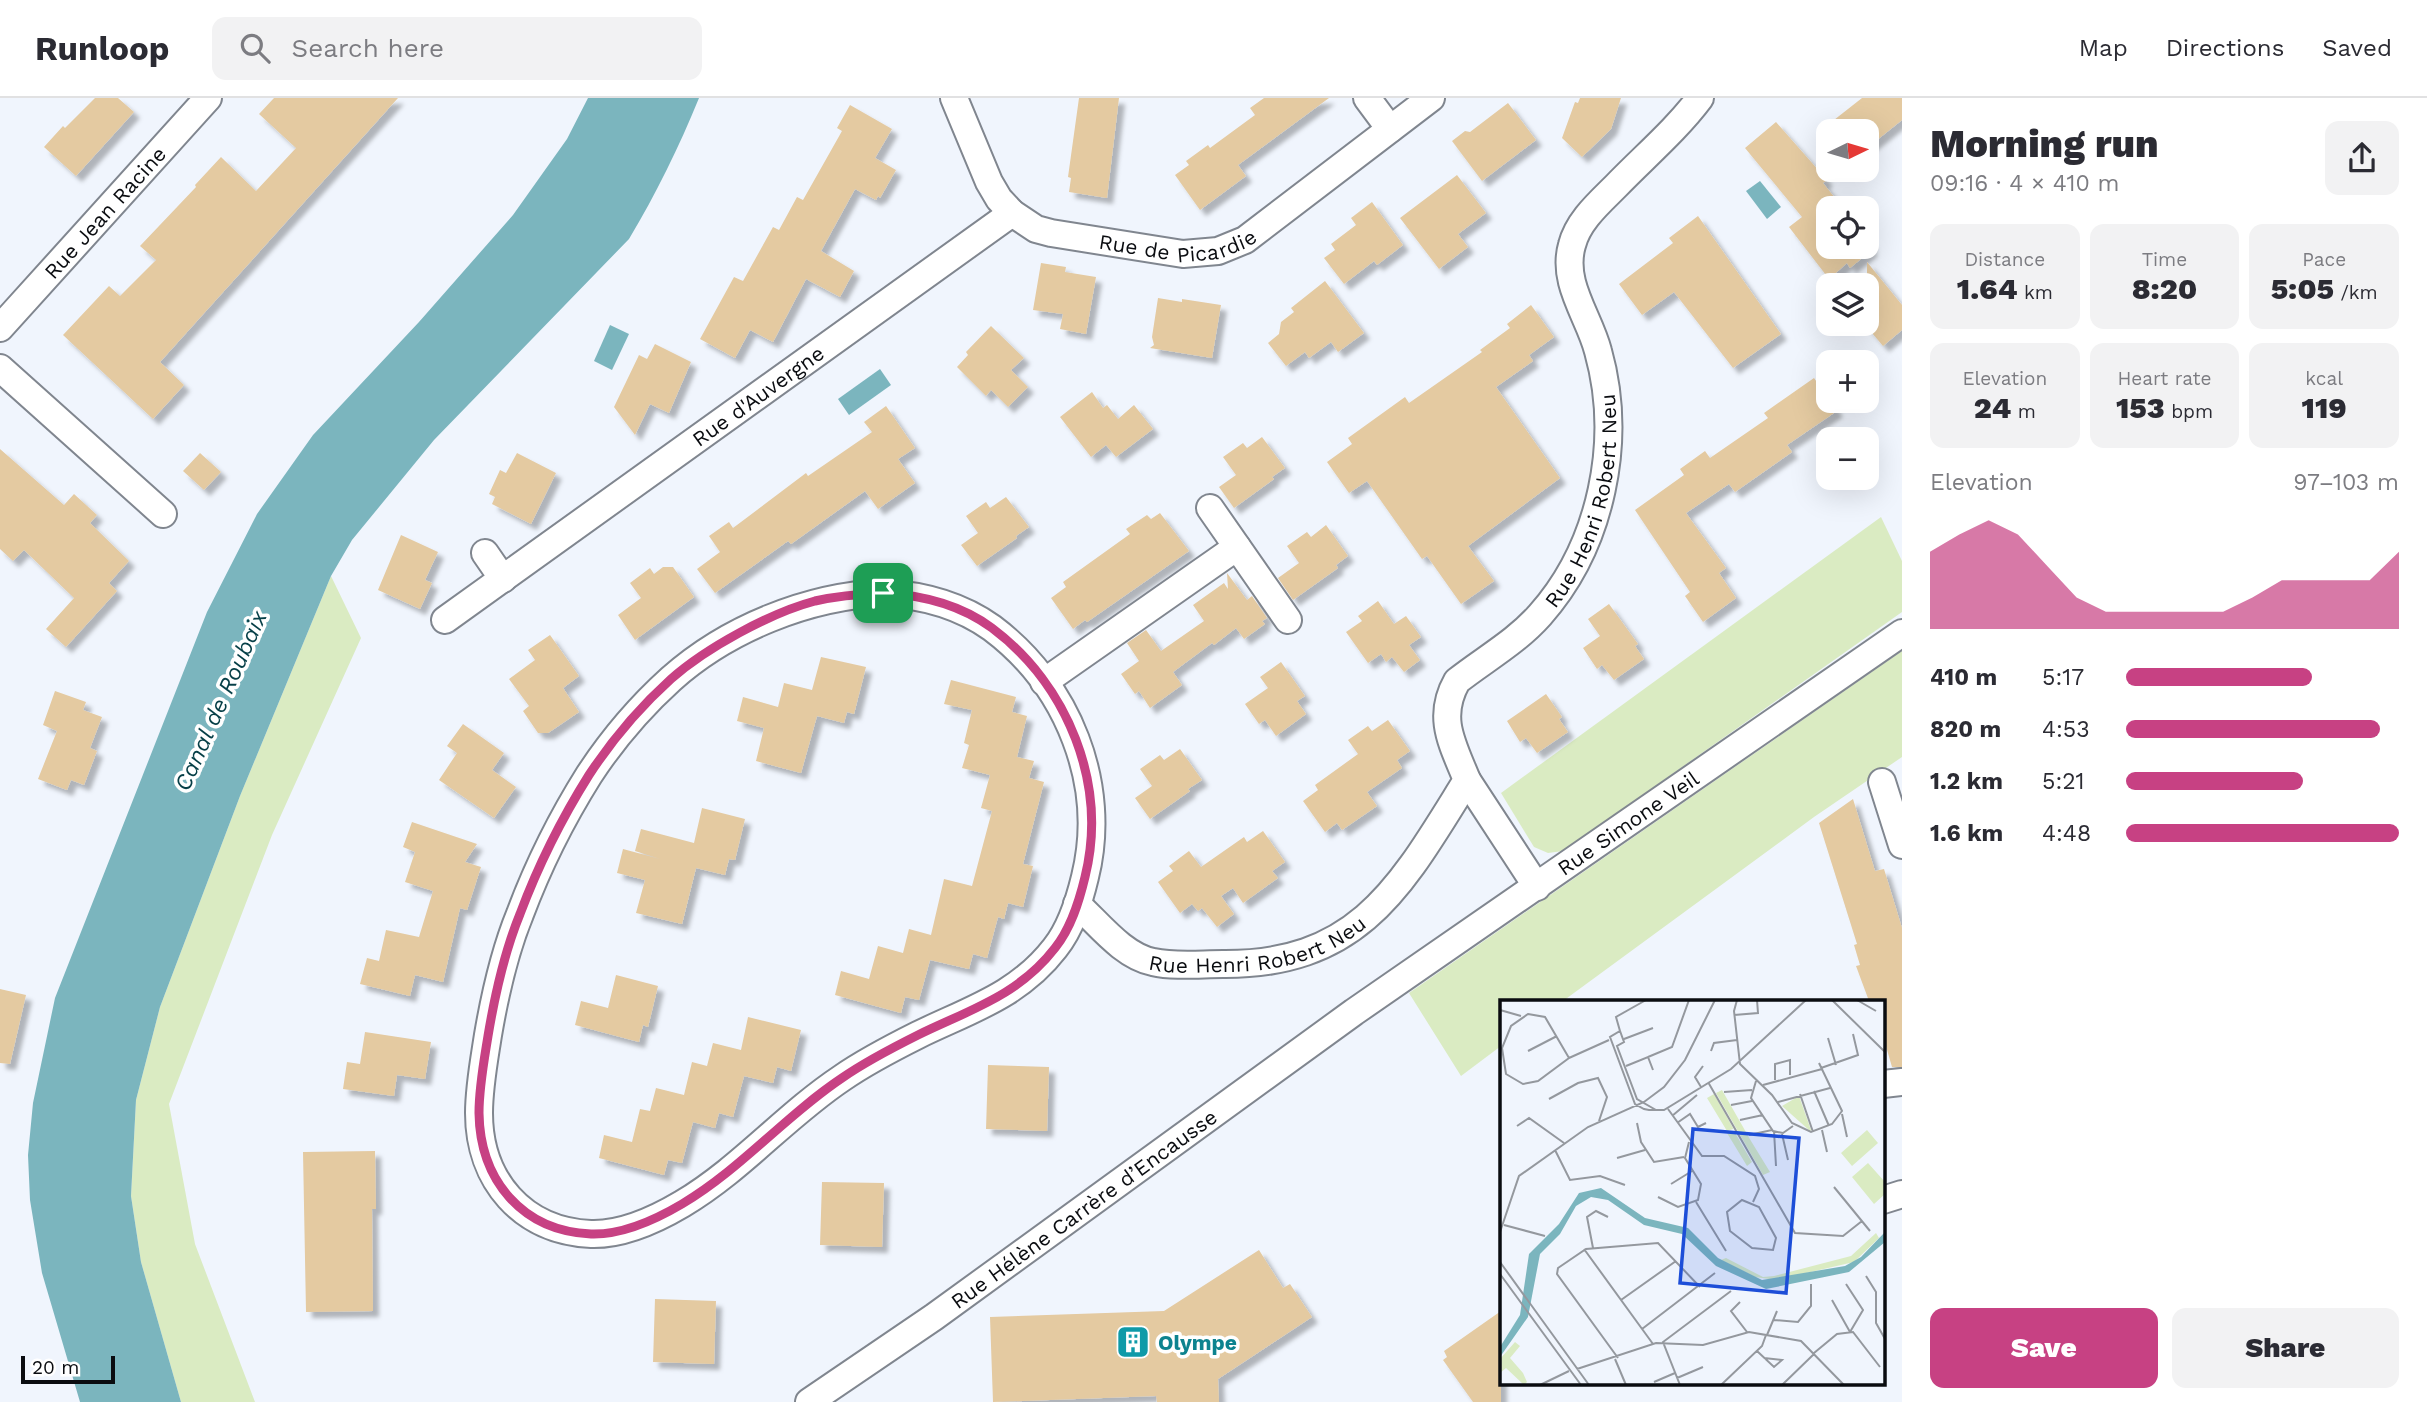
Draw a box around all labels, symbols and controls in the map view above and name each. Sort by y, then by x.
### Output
search box [212,17,702,80]
text: Runloop [35,29,170,68]
icon: search [236,29,274,67]
text: Search here [292,33,444,63]
text: Map [2079,34,2128,62]
text: Directions [2166,34,2284,62]
text: Saved [2322,34,2392,62]
north arrow [1816,119,1880,182]
map controls [1816,119,1879,490]
button: share [2325,121,2399,195]
text: Morning run [1930,122,2159,166]
street label: Rue Jean Racine [38,141,171,284]
text: 09:16 · 4 × 410 m [1930,170,2120,197]
button: locate [1816,196,1879,259]
street label: Rue de Picardie [1097,224,1261,267]
text: Distance [1964,248,2045,271]
text: Time [2142,248,2187,271]
text: Pace [2302,248,2346,271]
text: 1.64 [1957,271,2017,306]
text: 8:20 [2132,271,2197,306]
text: 5:05 [2271,271,2334,306]
button: layers [1816,273,1879,336]
text: km [2017,281,2053,304]
text: /km [2334,281,2378,304]
street label: Rue d'Auvergne [687,340,828,451]
button: + [1816,350,1879,413]
text: Elevation [1962,367,2047,390]
text: Heart rate [2118,367,2211,390]
text: kcal [2305,367,2343,390]
text: 24 [1974,390,2011,425]
text: 153 [2116,390,2165,425]
text: 119 [2302,390,2347,425]
street label: Rue Henri Robert Neu [1539,393,1621,612]
text: m [2011,400,2036,423]
text: bpm [2165,400,2213,423]
button: − [1816,427,1879,490]
text: Elevation [1930,469,2033,496]
text: 97–103 m [2293,469,2399,496]
pin [853,563,913,623]
icon: arrive [864,574,902,612]
water label: Canal de Roubaix [169,606,273,795]
text: 410 m [1930,664,1997,691]
text: 5:17 [2042,664,2084,691]
text: 820 m [1930,716,2001,743]
text: 4:53 [2042,716,2090,743]
street label: Rue Simone Veil [1552,765,1704,880]
text: 1.2 km [1930,768,2003,795]
text: 5:21 [2042,768,2085,795]
text: 1.6 km [1930,820,2003,847]
text: 4:48 [2042,820,2091,847]
street label: Rue Henri Robert Neu [1147,910,1370,977]
inset map [1500,1000,1884,1384]
street label: Rue Hélène Carrère d’Encausse [946,1103,1222,1313]
button: Save [1930,1308,2158,1388]
button: Share [2172,1308,2399,1388]
building icon: Olympe [1114,1323,1152,1361]
place label: Olympe [1158,1330,1237,1355]
scale bar [21,1353,116,1385]
text: 20 m [32,1356,79,1379]

